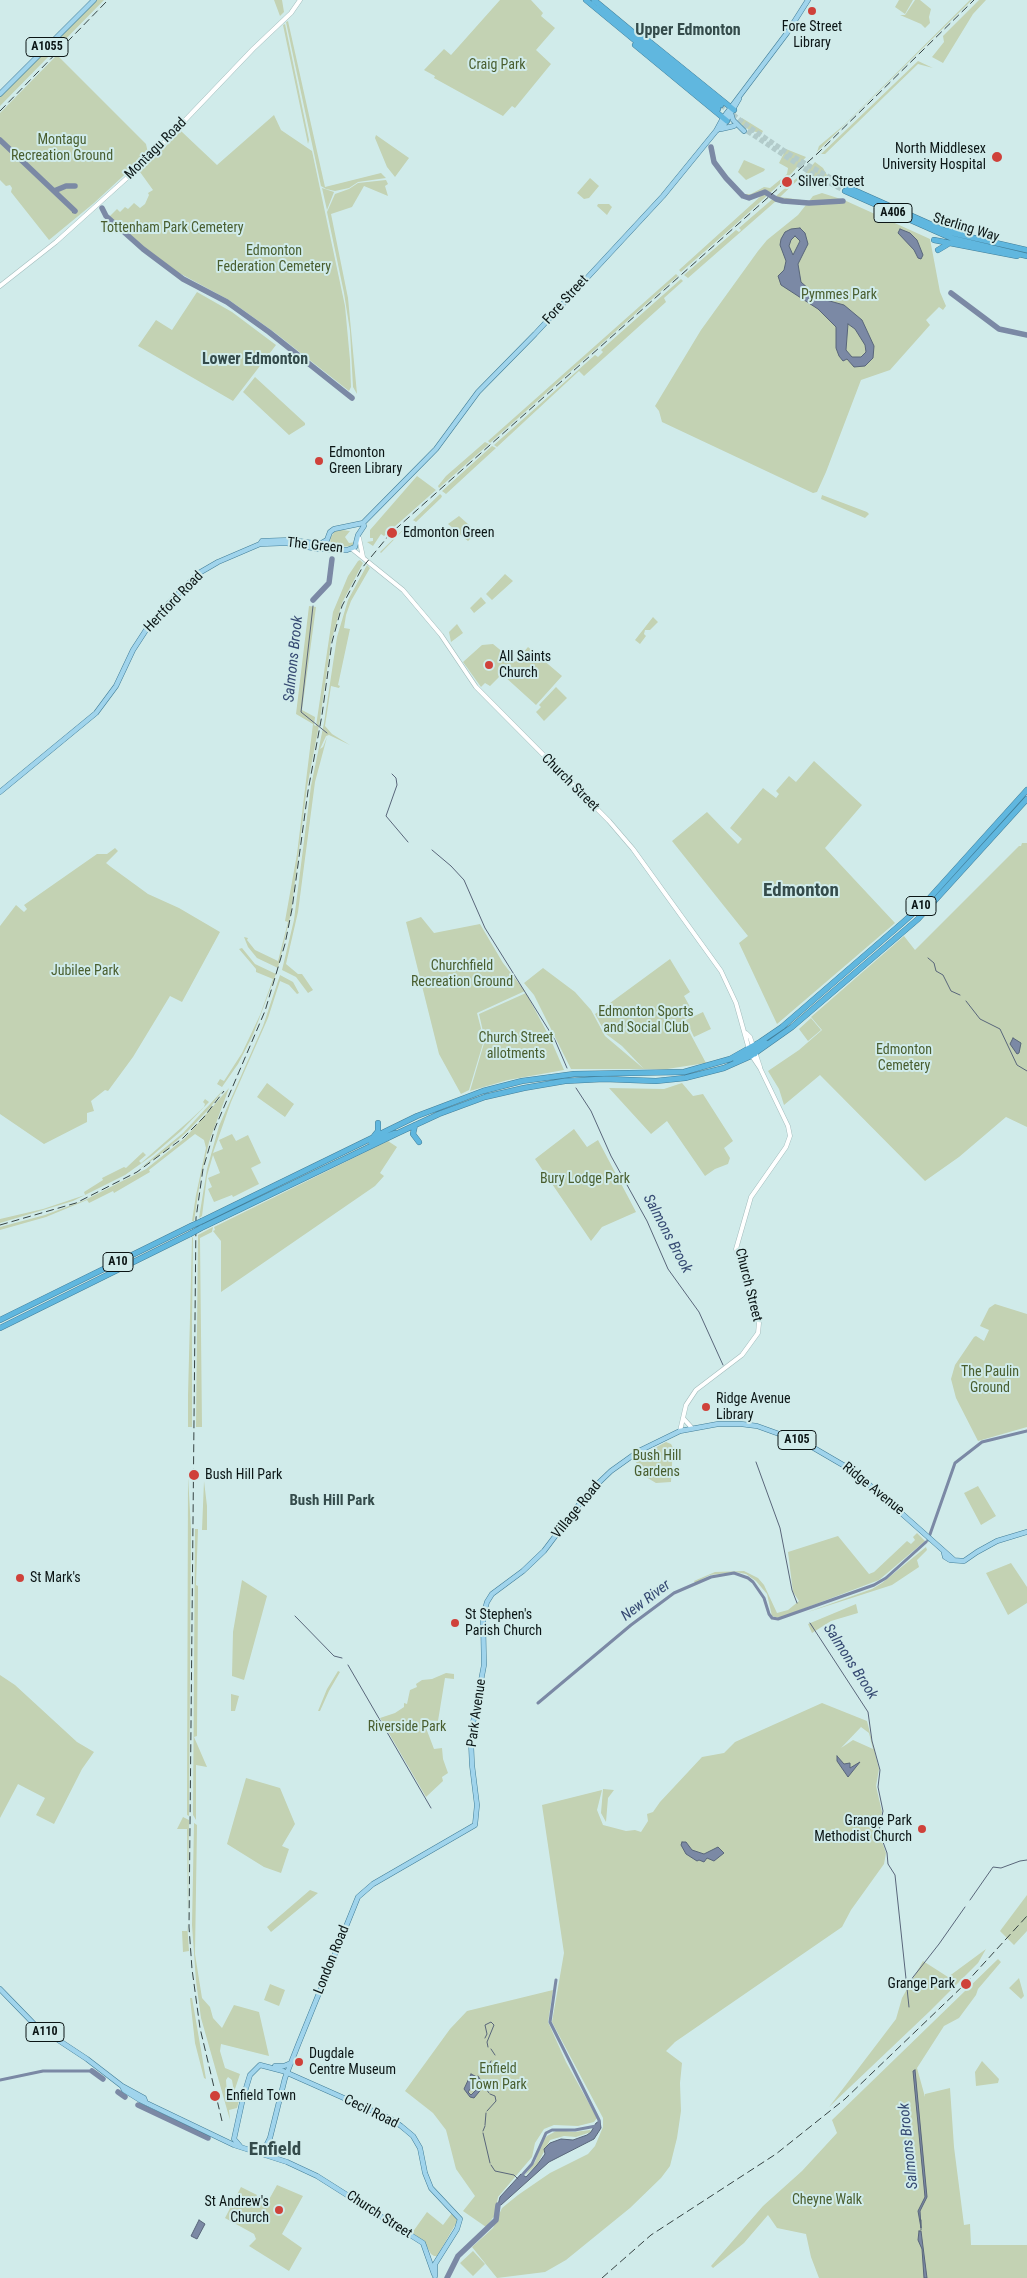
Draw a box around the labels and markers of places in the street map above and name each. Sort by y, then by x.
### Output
marker: Fore Street Library [806,5,818,17]
place label: Fore Street Library [782,19,842,52]
place label: North Middlesex University Hospital [882,141,986,174]
marker: North Middlesex University Hospital [990,150,1004,164]
place label: Silver Street [798,174,864,190]
marker: Silver Street [780,175,794,189]
place label: Edmonton Green Library [329,445,402,478]
marker: Edmonton Green Library [313,455,325,467]
place label: Edmonton Green [403,525,494,541]
marker: Edmonton Green [385,526,399,540]
place label: All Saints Church [499,649,551,682]
marker: All Saints Church [483,659,495,671]
place label: Ridge Avenue Library [716,1391,791,1424]
marker: Ridge Avenue Library [700,1401,712,1413]
place label: Bush Hill Park [205,1467,282,1483]
marker: Bush Hill Park [187,1468,201,1482]
place label: St Mark's [30,1570,81,1586]
marker: St Mark's [14,1572,26,1584]
place label: St Stephen's Parish Church [465,1607,542,1640]
marker: St Stephen's Parish Church [449,1617,461,1629]
place label: Grange Park Methodist Church [814,1813,912,1845]
marker: Grange Park Methodist Church [916,1823,928,1835]
place label: Grange Park [888,1976,955,1992]
marker: Grange Park [959,1977,973,1991]
place label: Dugdale Centre Museum [309,2046,396,2078]
marker: Dugdale Centre Museum [293,2056,305,2068]
place label: Enfield Town [226,2088,296,2104]
marker: Enfield Town [208,2089,222,2103]
place label: St Andrew's Church [205,2194,269,2226]
marker: St Andrew's Church [273,2204,285,2216]

